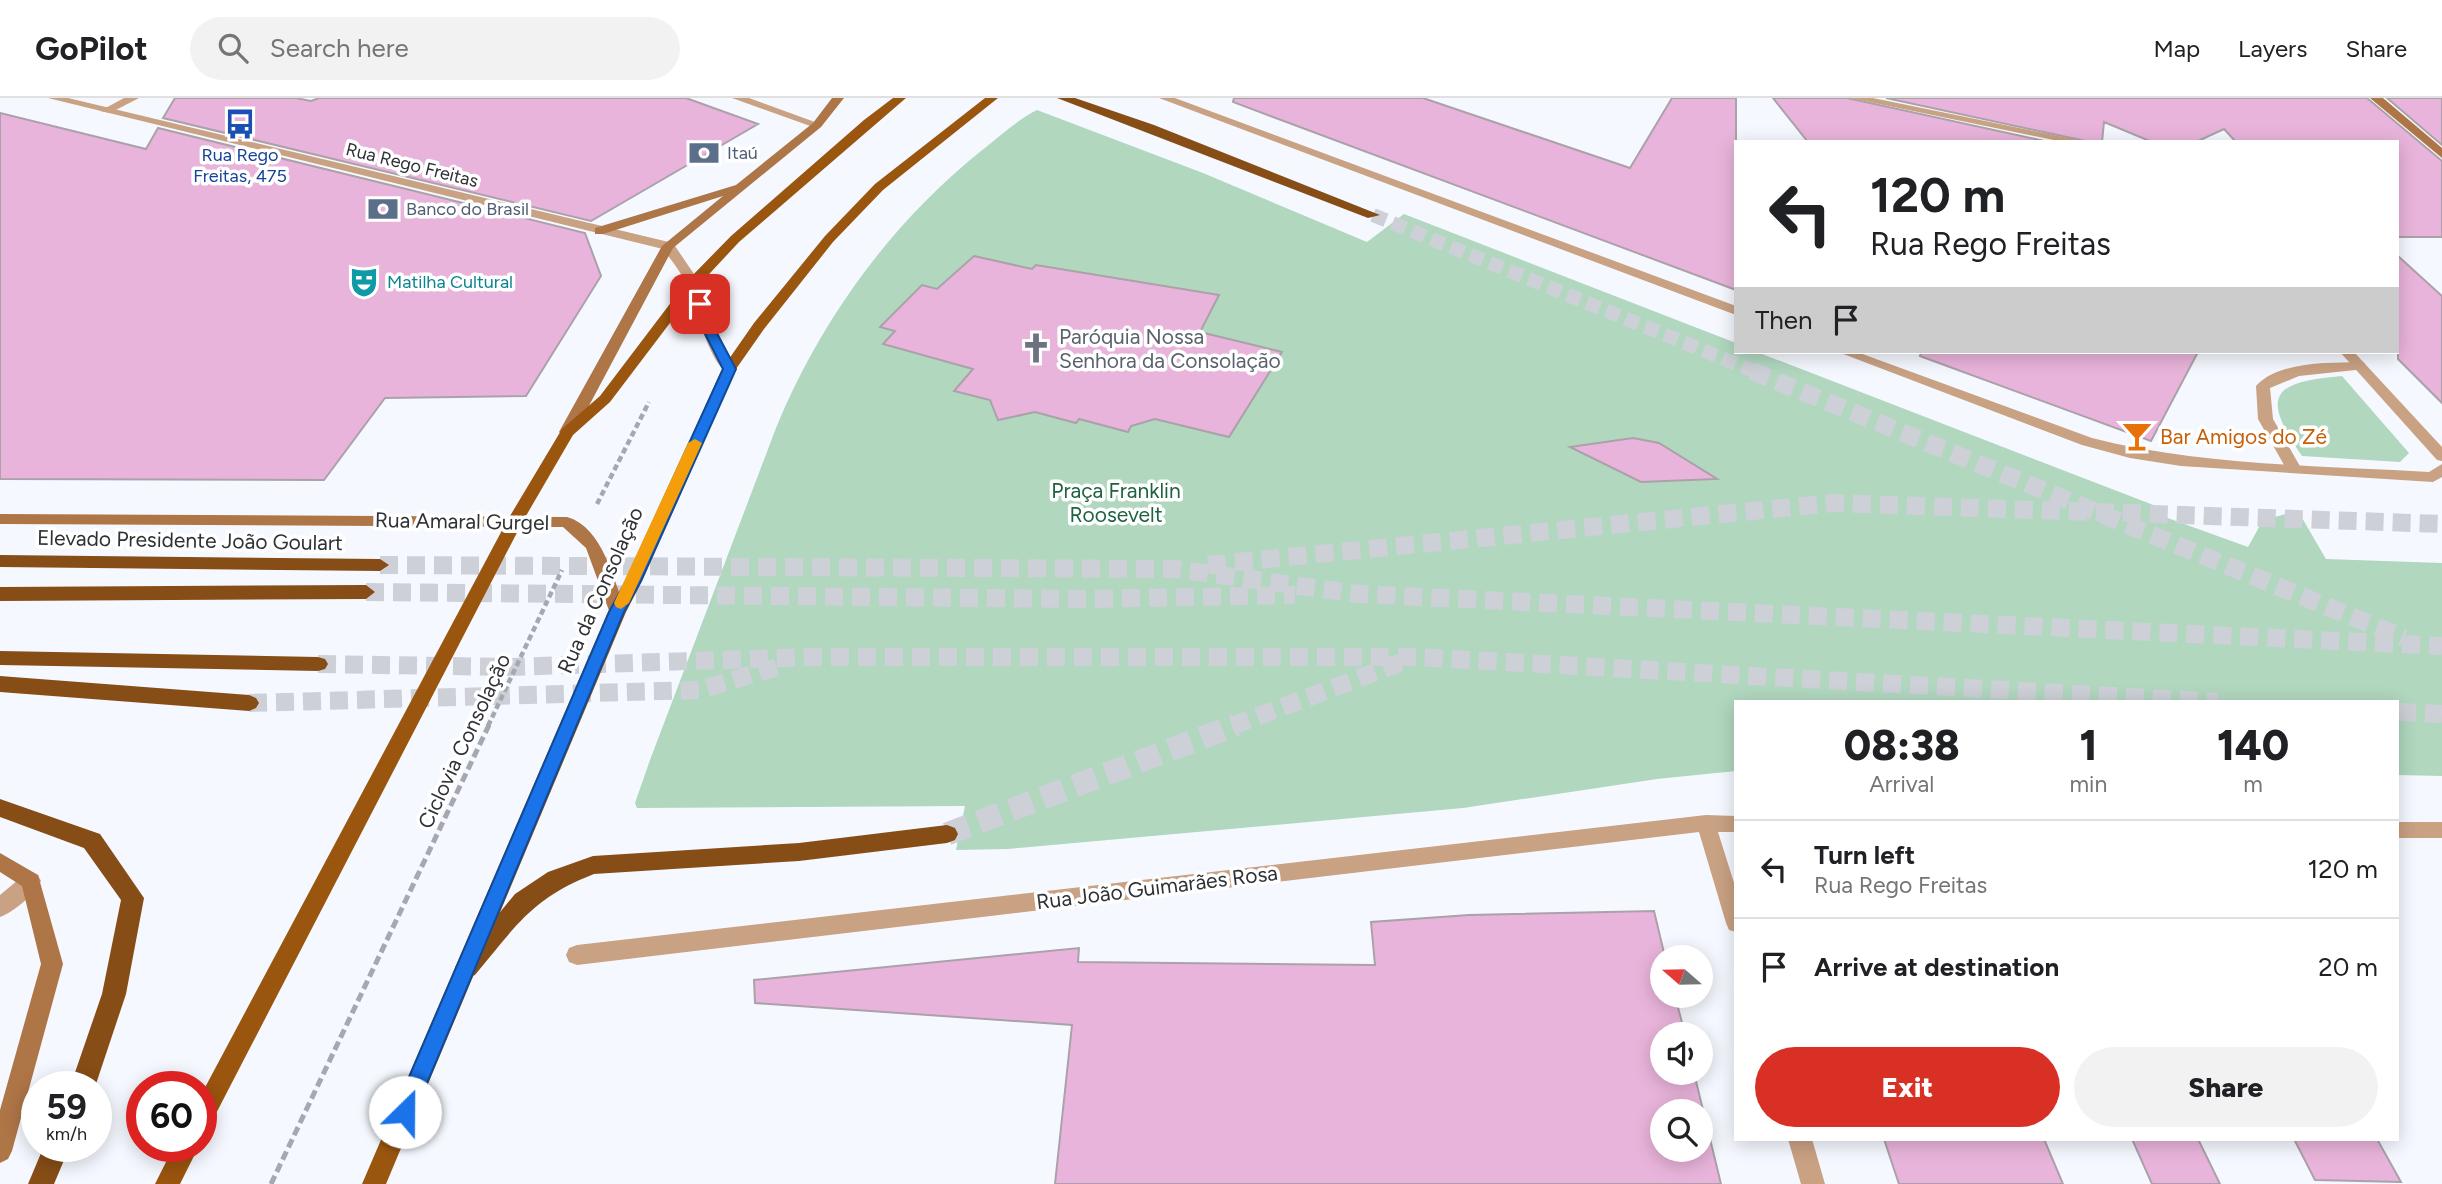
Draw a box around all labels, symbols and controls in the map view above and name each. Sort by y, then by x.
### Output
search box [190,17,680,80]
text: GoPilot [35,29,148,68]
icon: search [214,29,252,67]
text: Search here [270,32,409,64]
text: Map [2153,34,2200,63]
text: Layers [2238,34,2307,63]
text: Share [2345,34,2407,63]
bus stop icon: Rua Rego Freitas, 475 [223,107,257,141]
bank icon: Itaú [687,136,721,170]
street label: Rua Rego Freitas [344,138,480,192]
place label: Itaú [727,142,758,164]
place label: Rua Rego Freitas, 475 [193,144,287,187]
text: 120 m [1870,165,2005,224]
icon: left [1755,168,1846,259]
bank icon: Banco do Brasil [366,192,400,226]
place label: Banco do Brasil [406,198,529,220]
text: Rua Rego Freitas [1870,225,2111,263]
theatre icon: Matilha Cultural [347,265,381,299]
place label: Matilha Cultural [387,271,513,293]
pin [670,274,730,334]
icon: arrive [681,285,719,323]
icon: arrive [1827,301,1865,339]
text: Then [1755,304,1813,336]
place label: Paróquia Nossa Senhora da Consolação [1059,324,1281,373]
church icon: Paróquia Nossa Senhora da Consolação [1019,331,1053,365]
bar icon: Bar Amigos do Zé [2120,419,2154,453]
place label: Bar Amigos do Zé [2160,424,2327,449]
park label: Praça Franklin Roosevelt [1051,478,1181,527]
street label: Rua da Consolação [552,503,648,677]
street label: Rua Amaral Gurgel [375,507,549,535]
street label: Elevado Presidente João Goulart [37,525,343,555]
street label: Ciclovia Consolação [412,650,516,832]
text: 08:38 [1844,720,1960,771]
text: 1 [2079,720,2097,771]
text: 140 [2217,720,2289,771]
text: Arrival [1869,770,1934,798]
text: min [2069,770,2107,798]
text: m [2243,770,2263,798]
text: Turn left [1814,839,1915,871]
icon: left [1755,850,1793,888]
text: 120 m [2308,853,2378,885]
street label: Rua João Guimarães Rosa [1035,860,1279,914]
text: Rua Rego Freitas [1814,871,1987,899]
north arrow [1650,945,1713,1008]
map controls [1650,945,1713,1162]
icon: arrive [1755,948,1793,986]
text: Arrive at destination [1814,951,2059,983]
text: 20 m [2318,951,2378,983]
button: sound [1650,1022,1713,1085]
button: Exit [1755,1047,2060,1127]
button: Share [2074,1047,2378,1127]
speed limit sign: 60 [126,1071,217,1162]
position arrow [368,1075,442,1149]
text: 59 [46,1086,87,1128]
button: search [1650,1099,1713,1162]
text: km/h [46,1123,87,1145]

